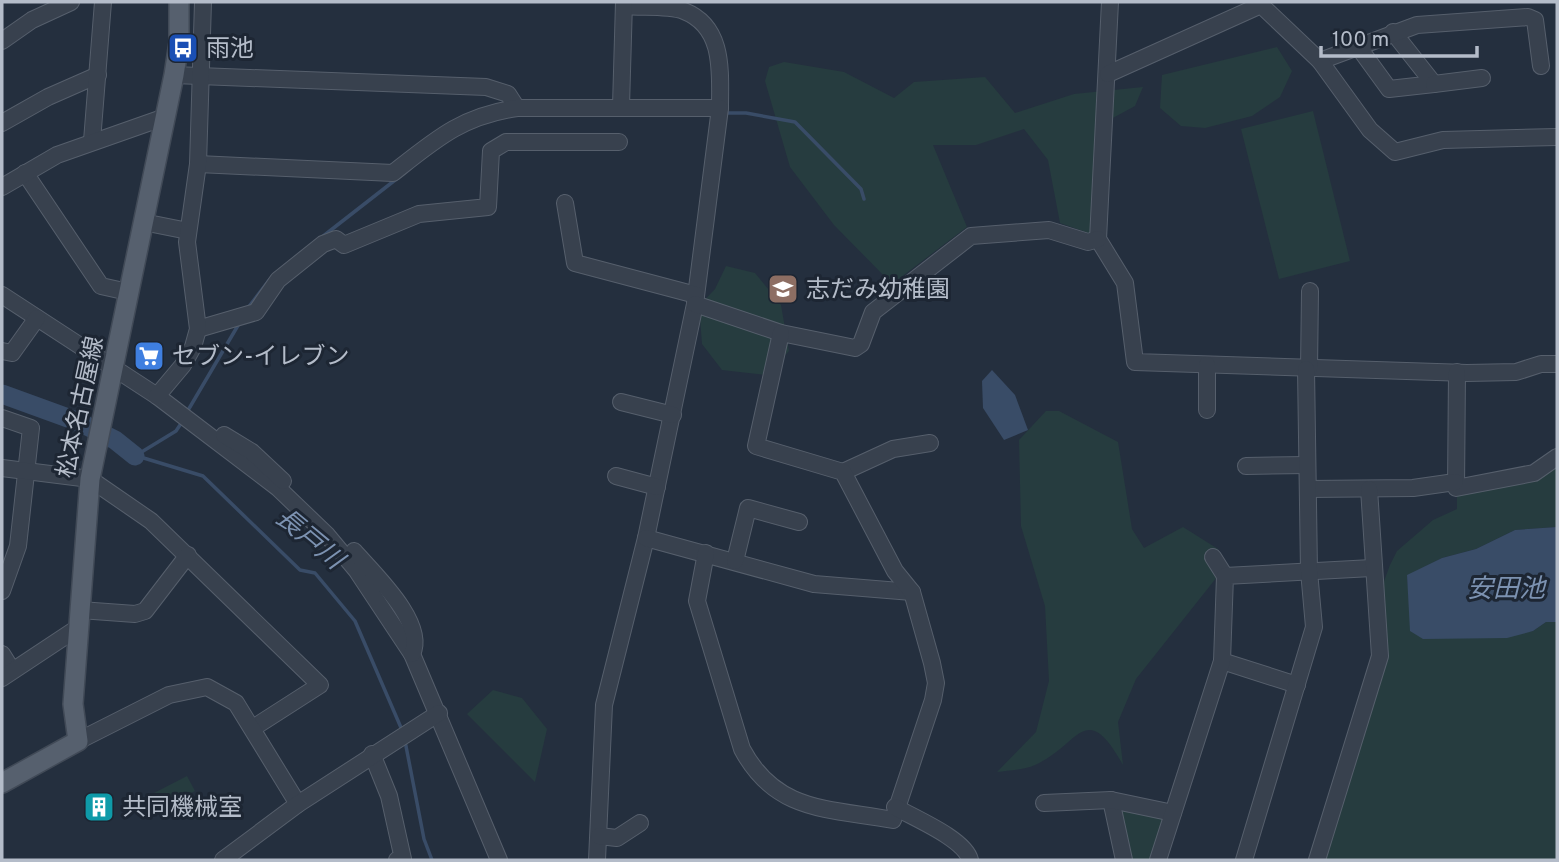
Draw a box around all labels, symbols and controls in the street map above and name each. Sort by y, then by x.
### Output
scale bar [1321,14,1477,58]
text: 100 m [1332,27,1389,54]
bus stop icon: 雨池 [166,31,200,65]
place label: 雨池 [206,35,254,65]
school or university icon: 志だみ幼稚園 [766,272,800,306]
place label: 志だみ幼稚園 [806,276,950,306]
street label: 松本名古屋線 [52,334,112,481]
supermarket icon: セブン-イレブン [132,339,166,373]
place label: セブン-イレブン [172,343,350,373]
water label: 長戸川 [268,502,351,580]
water label: 安田池 [1467,574,1548,607]
building icon: 共同機械室 [82,790,116,824]
place label: 共同機械室 [122,794,242,824]

